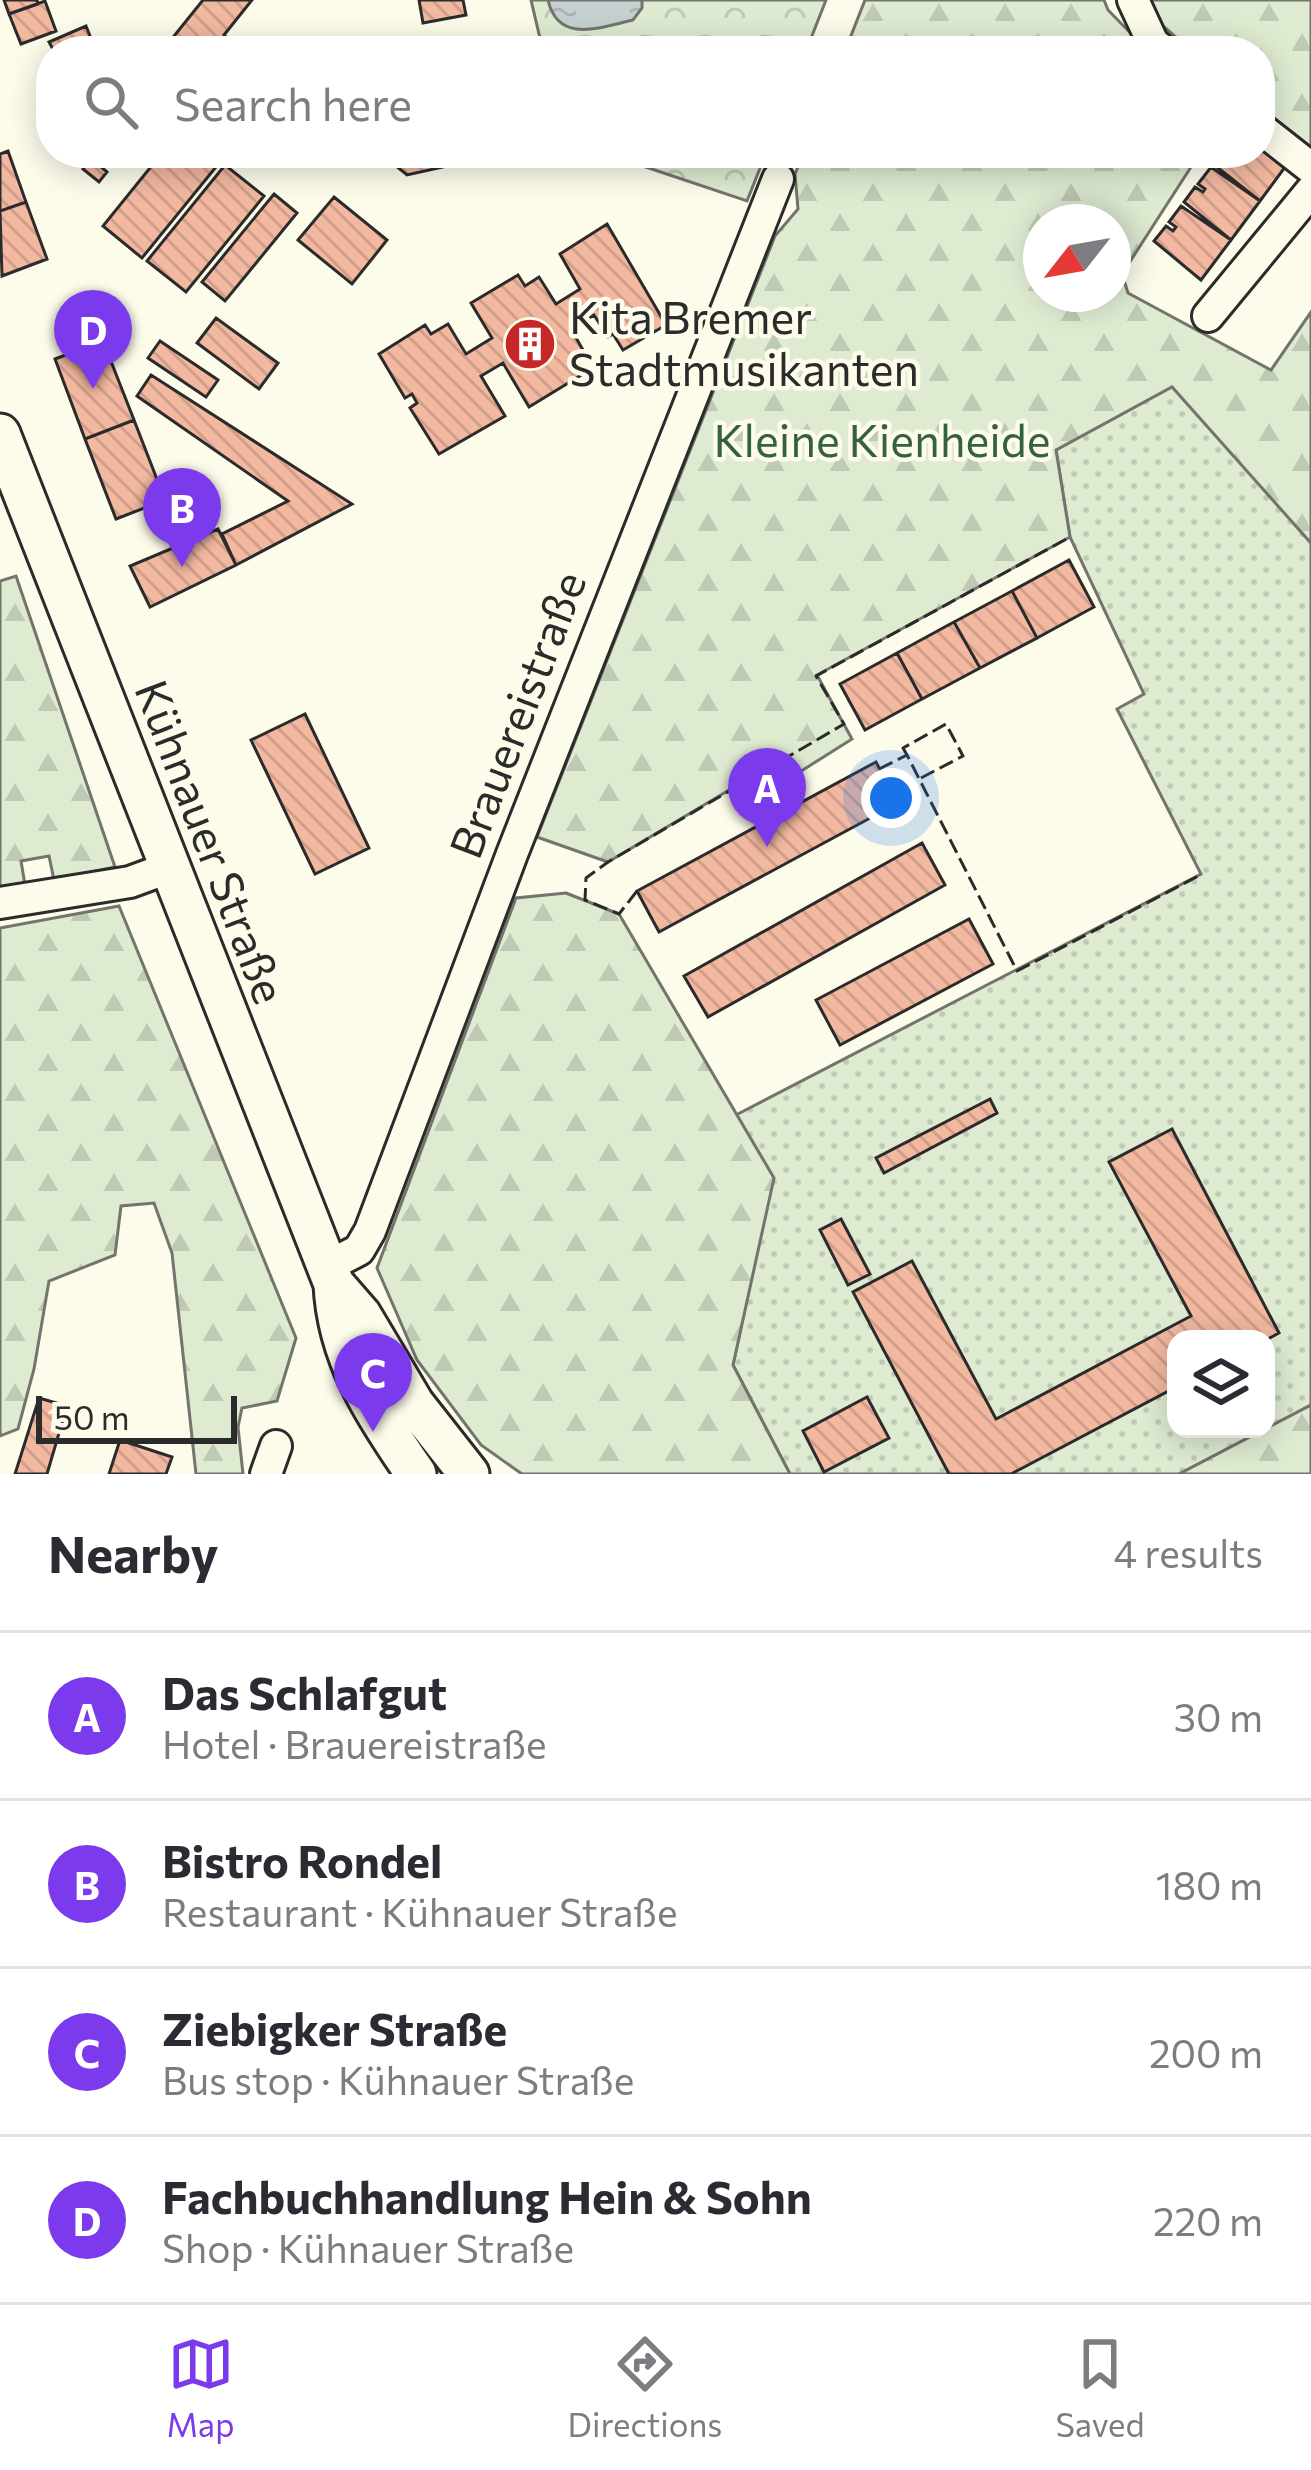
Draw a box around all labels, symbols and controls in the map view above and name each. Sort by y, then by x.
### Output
search box [36,36,1275,168]
icon: search [78,69,144,135]
text: Search here [174,75,412,130]
north arrow [1023,204,1131,312]
place label: Kita Bremer Stadtmusikanten [569,288,919,395]
pin: D [54,290,132,389]
building icon: Kita Bremer Stadtmusikanten [502,316,558,372]
park label: Kleine Kienheide [713,411,1051,466]
pin: B [143,468,221,567]
street label: Brauereistraße [436,563,596,865]
street label: Kühnauer Straße [125,672,299,1011]
pin: A [728,748,806,847]
your location [861,768,921,828]
map controls [1167,1330,1275,1438]
button: layers [1167,1330,1275,1438]
pin: C [334,1333,412,1432]
scale bar [36,1390,237,1443]
text: 50 m [54,1396,130,1437]
text: Nearby [48,1521,218,1584]
text: 4 results [1113,1528,1263,1576]
text: Das Schlafgut [162,1664,447,1719]
text: A [73,1692,101,1740]
text: 30 m [1174,1692,1263,1740]
text: Hotel · Brauereistraße [162,1719,547,1767]
text: Bistro Rondel [162,1832,442,1887]
text: B [74,1860,100,1908]
text: 180 m [1156,1860,1263,1908]
text: Restaurant · Kühnauer Straße [162,1887,678,1935]
text: Ziebigker Straße [162,2000,507,2055]
text: C [74,2028,100,2076]
text: 200 m [1149,2028,1263,2076]
text: Bus stop · Kühnauer Straße [162,2055,634,2103]
text: Fachbuchhandlung Hein & Sohn [162,2168,812,2223]
text: D [73,2196,101,2244]
text: 220 m [1153,2196,1263,2244]
text: Shop · Kühnauer Straße [162,2223,574,2271]
tab: Map [167,2331,235,2444]
tab: Directions [568,2331,722,2444]
tab: Saved [1055,2331,1144,2444]

